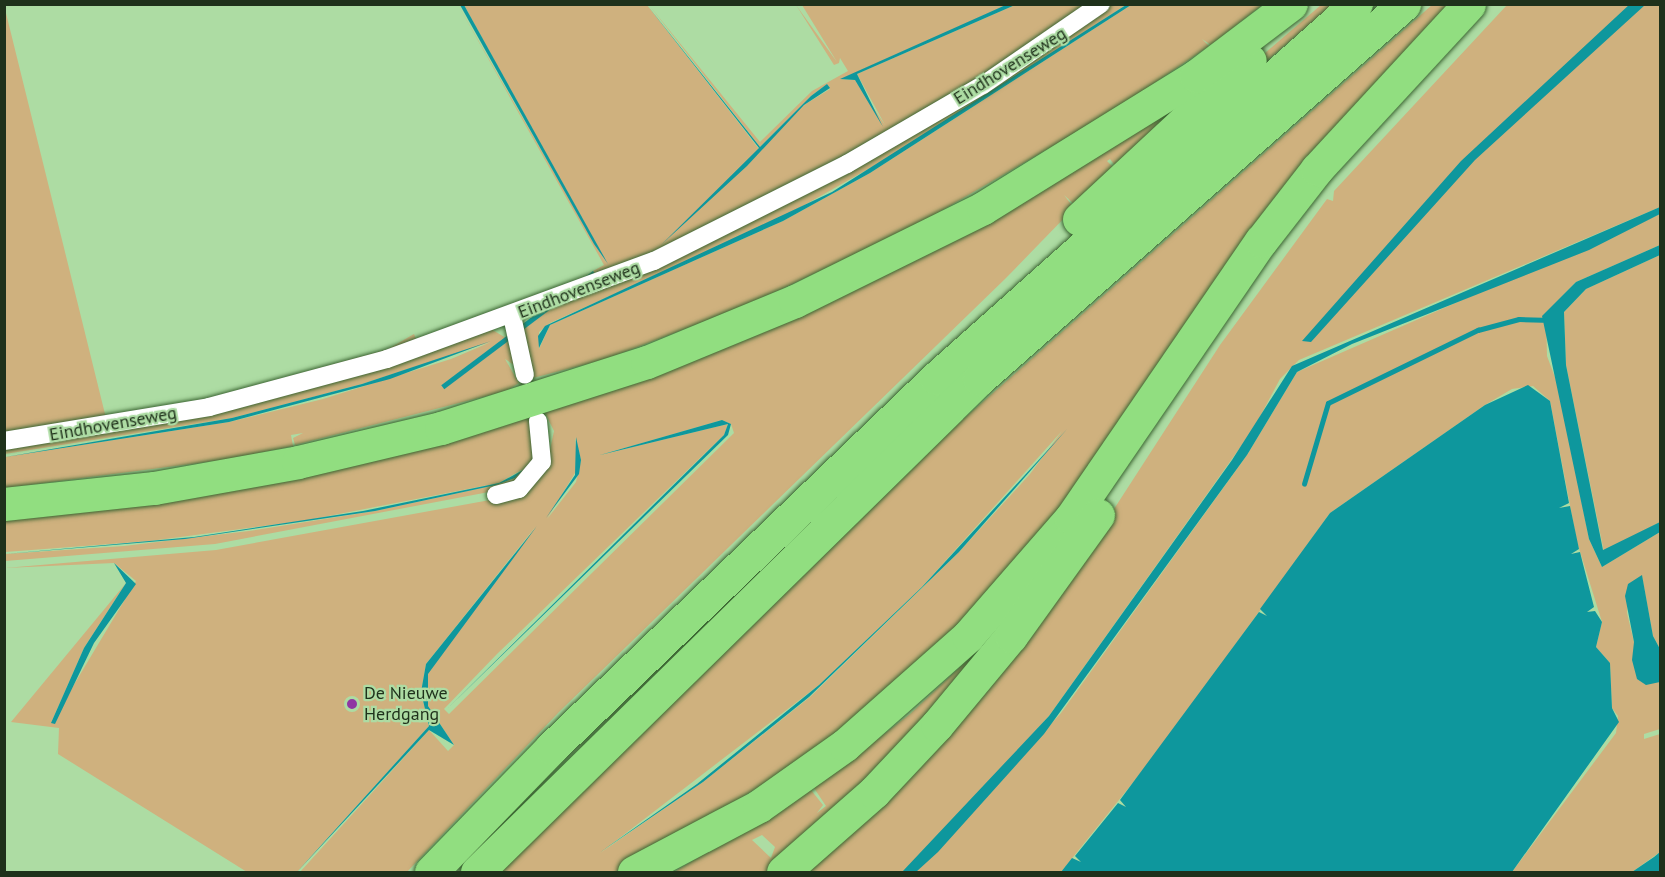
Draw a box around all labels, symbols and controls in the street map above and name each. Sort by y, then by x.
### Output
street label: Eindhovenseweg [950,23,1070,109]
street label: Eindhovenseweg [515,257,643,323]
street label: Eindhovenseweg [48,402,178,446]
place label: De Nieuwe Herdgang [364,683,448,726]
marker: De Nieuwe Herdgang [345,697,359,711]

